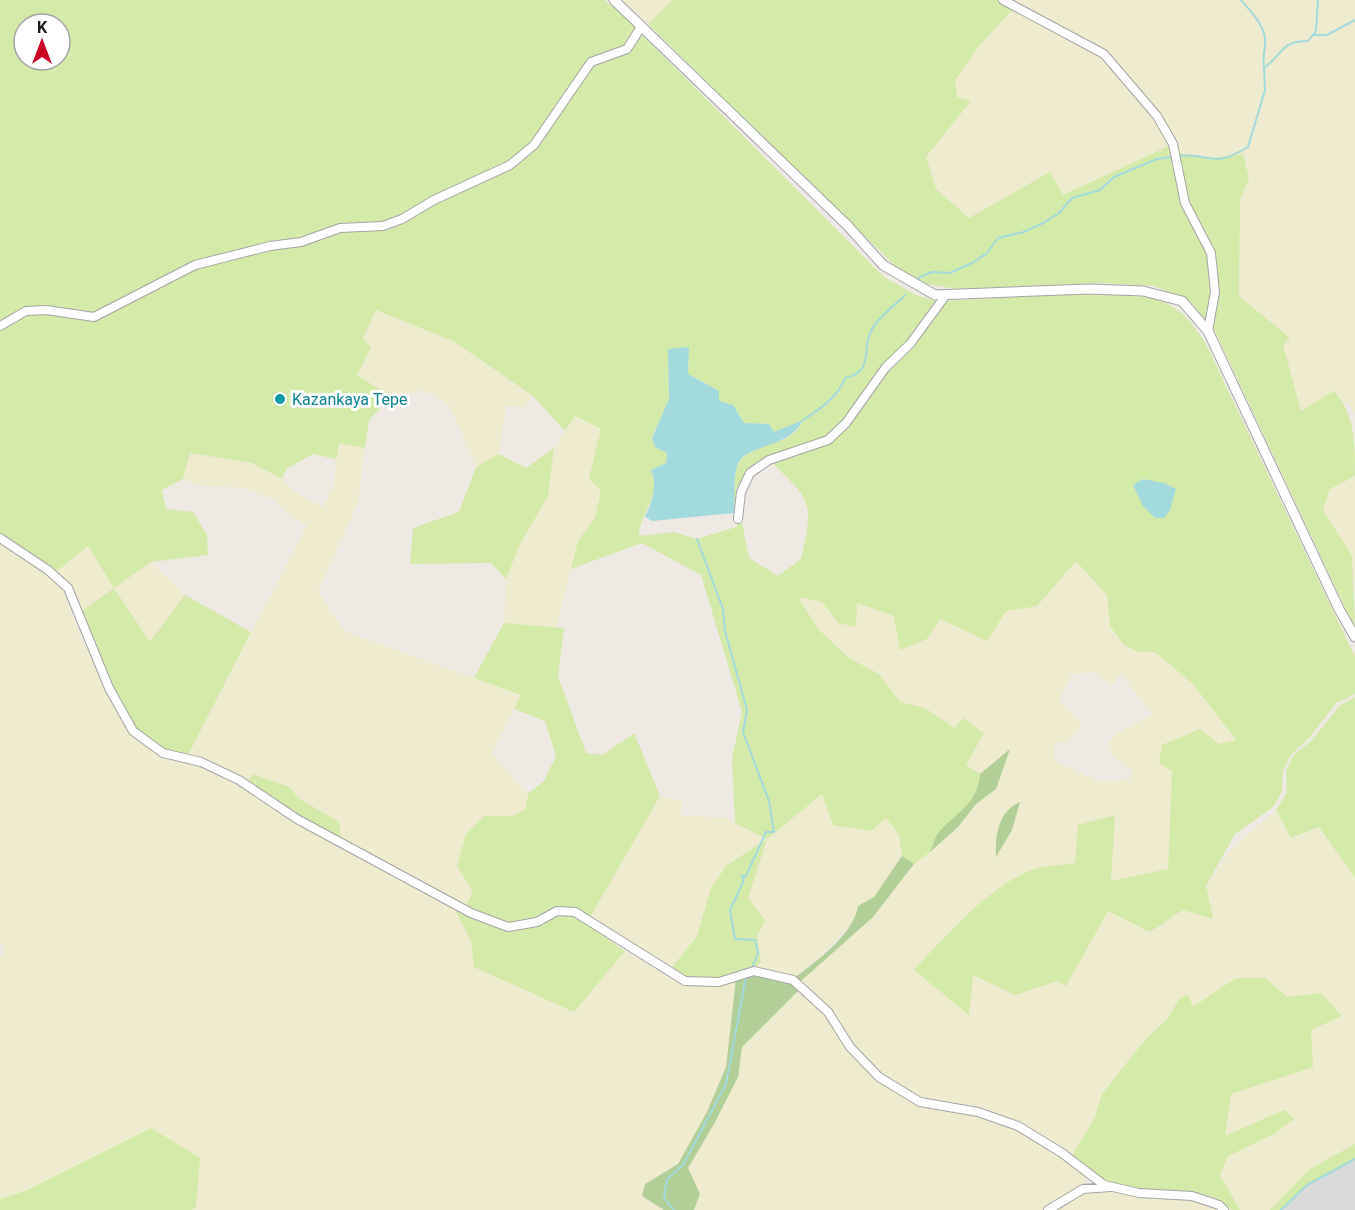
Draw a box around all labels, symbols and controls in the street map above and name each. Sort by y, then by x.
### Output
north arrow [12,12,72,72]
text: K [37,18,48,37]
place label: Kazankaya Tepe [292,390,407,409]
marker: Kazankaya Tepe [273,392,287,406]

